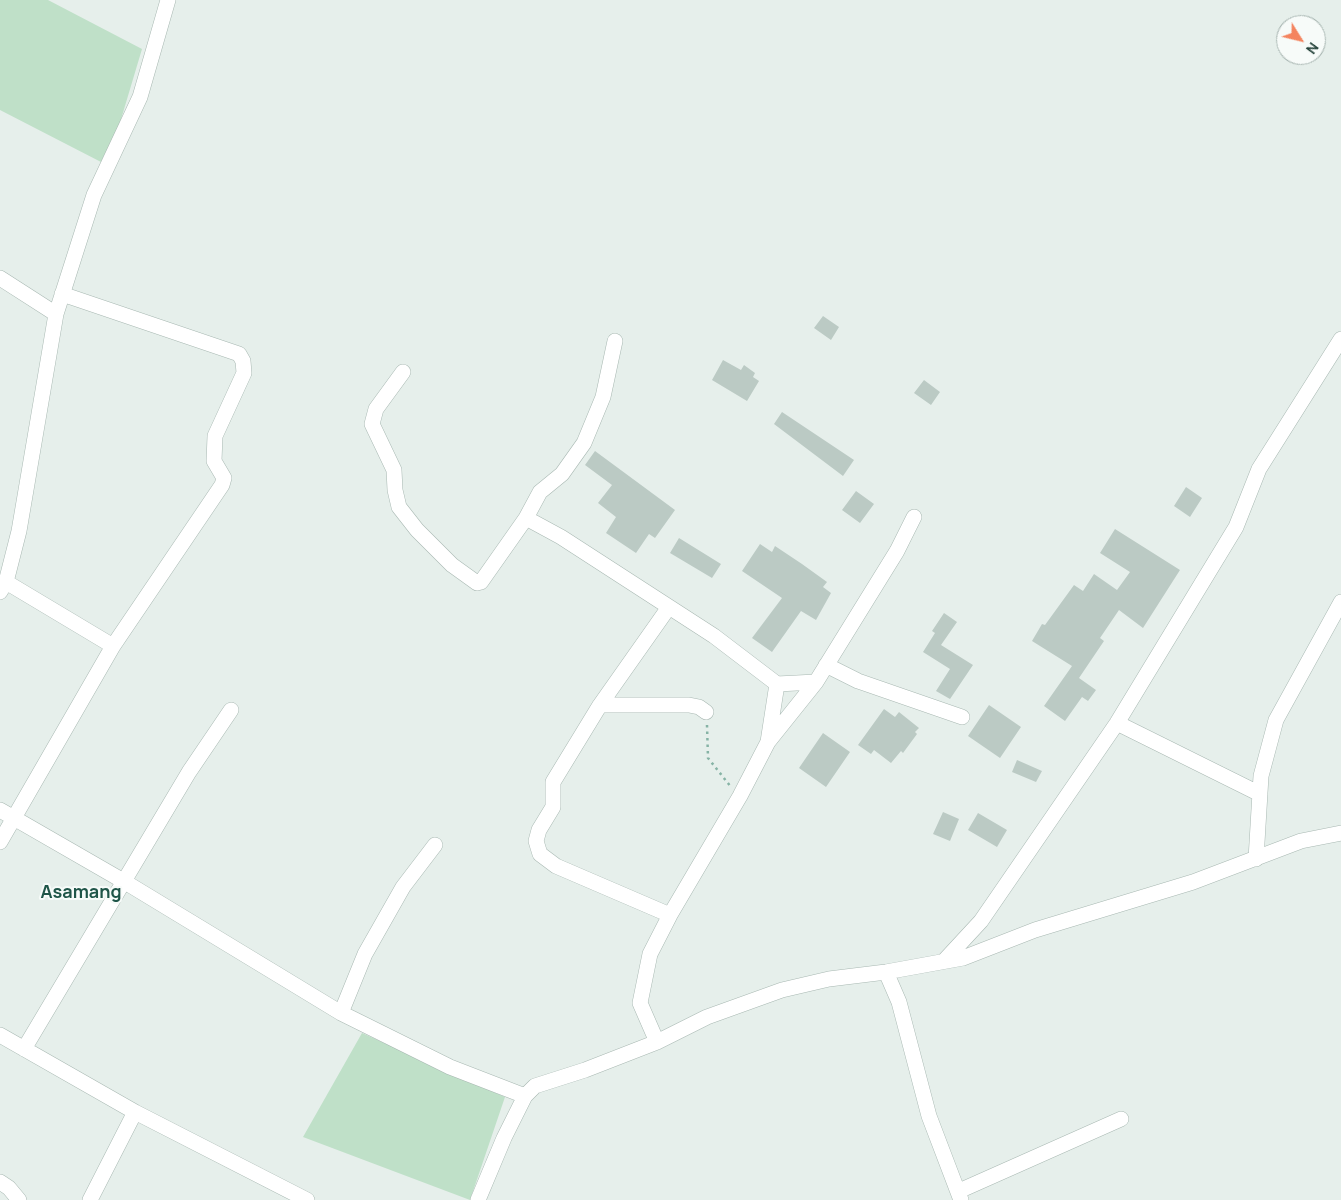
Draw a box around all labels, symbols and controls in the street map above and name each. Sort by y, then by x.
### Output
north arrow [1276,15,1326,65]
text: N [1302,39,1323,58]
district label: Asamang [40,882,122,904]

